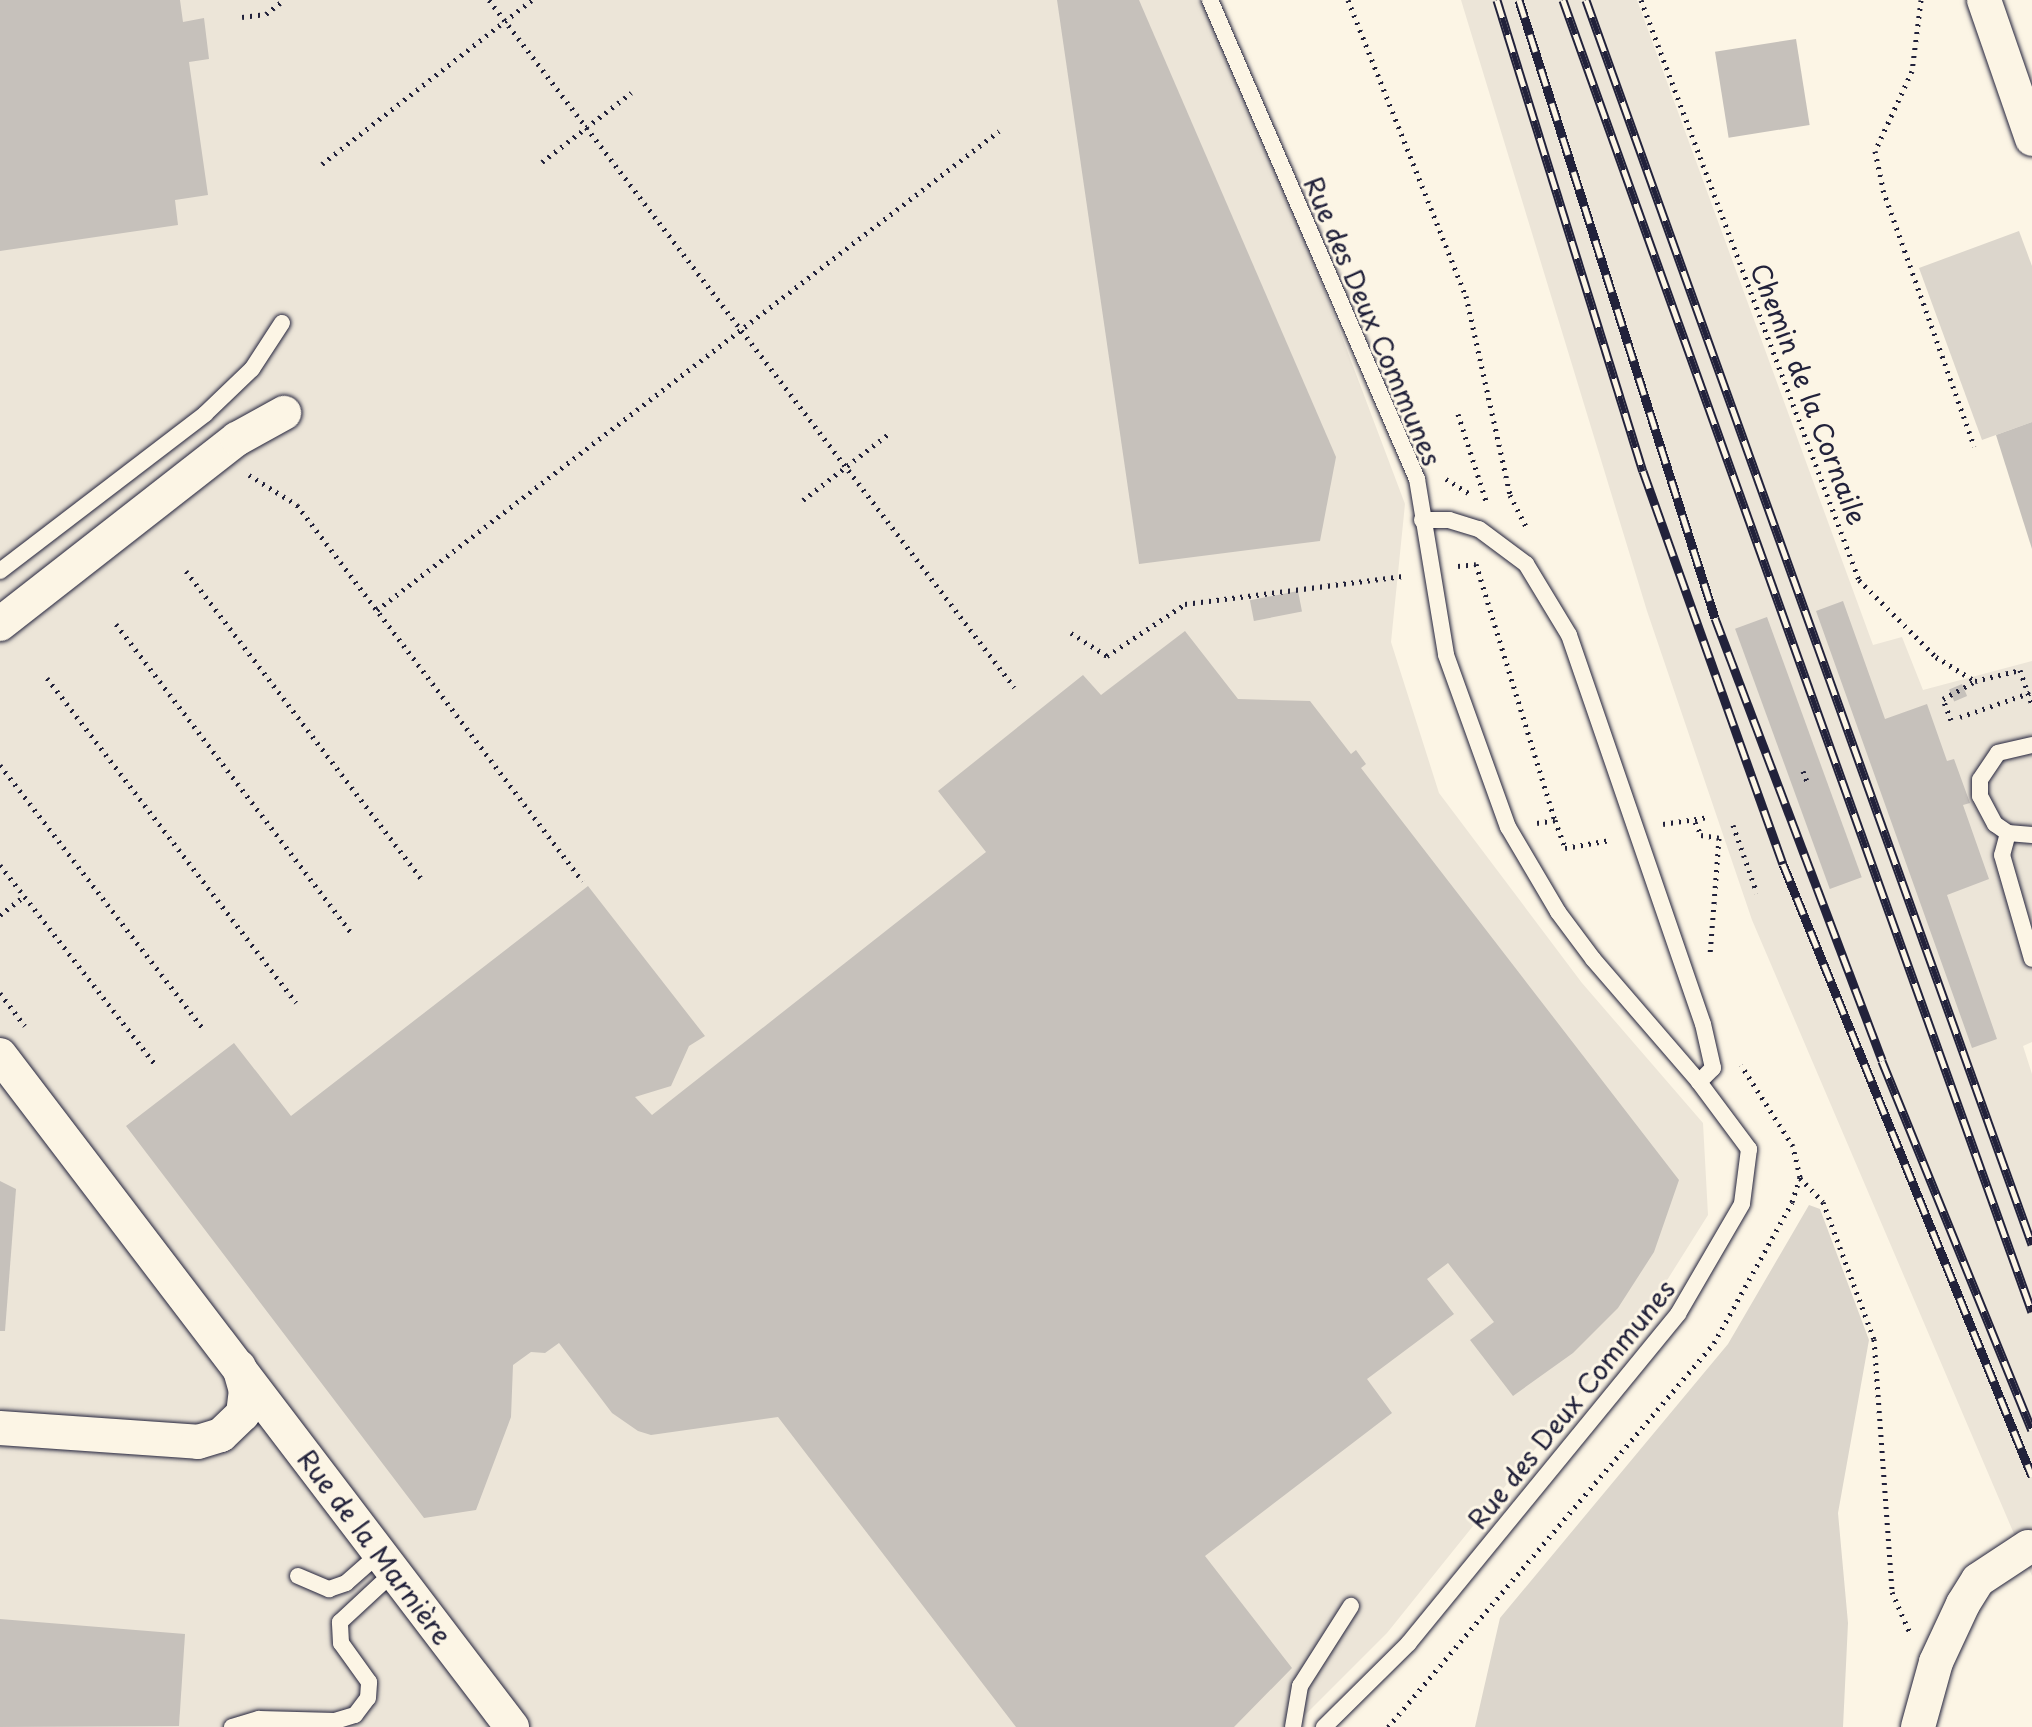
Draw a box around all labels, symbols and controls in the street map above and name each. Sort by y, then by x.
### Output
street label: Rue des Deux Communes [1297,170,1449,472]
street label: Chemin de la Cornaile [1744,258,1874,530]
street label: Rue des Deux Communes [1460,1272,1682,1536]
street label: Rue de la Marnière [290,1441,460,1653]

